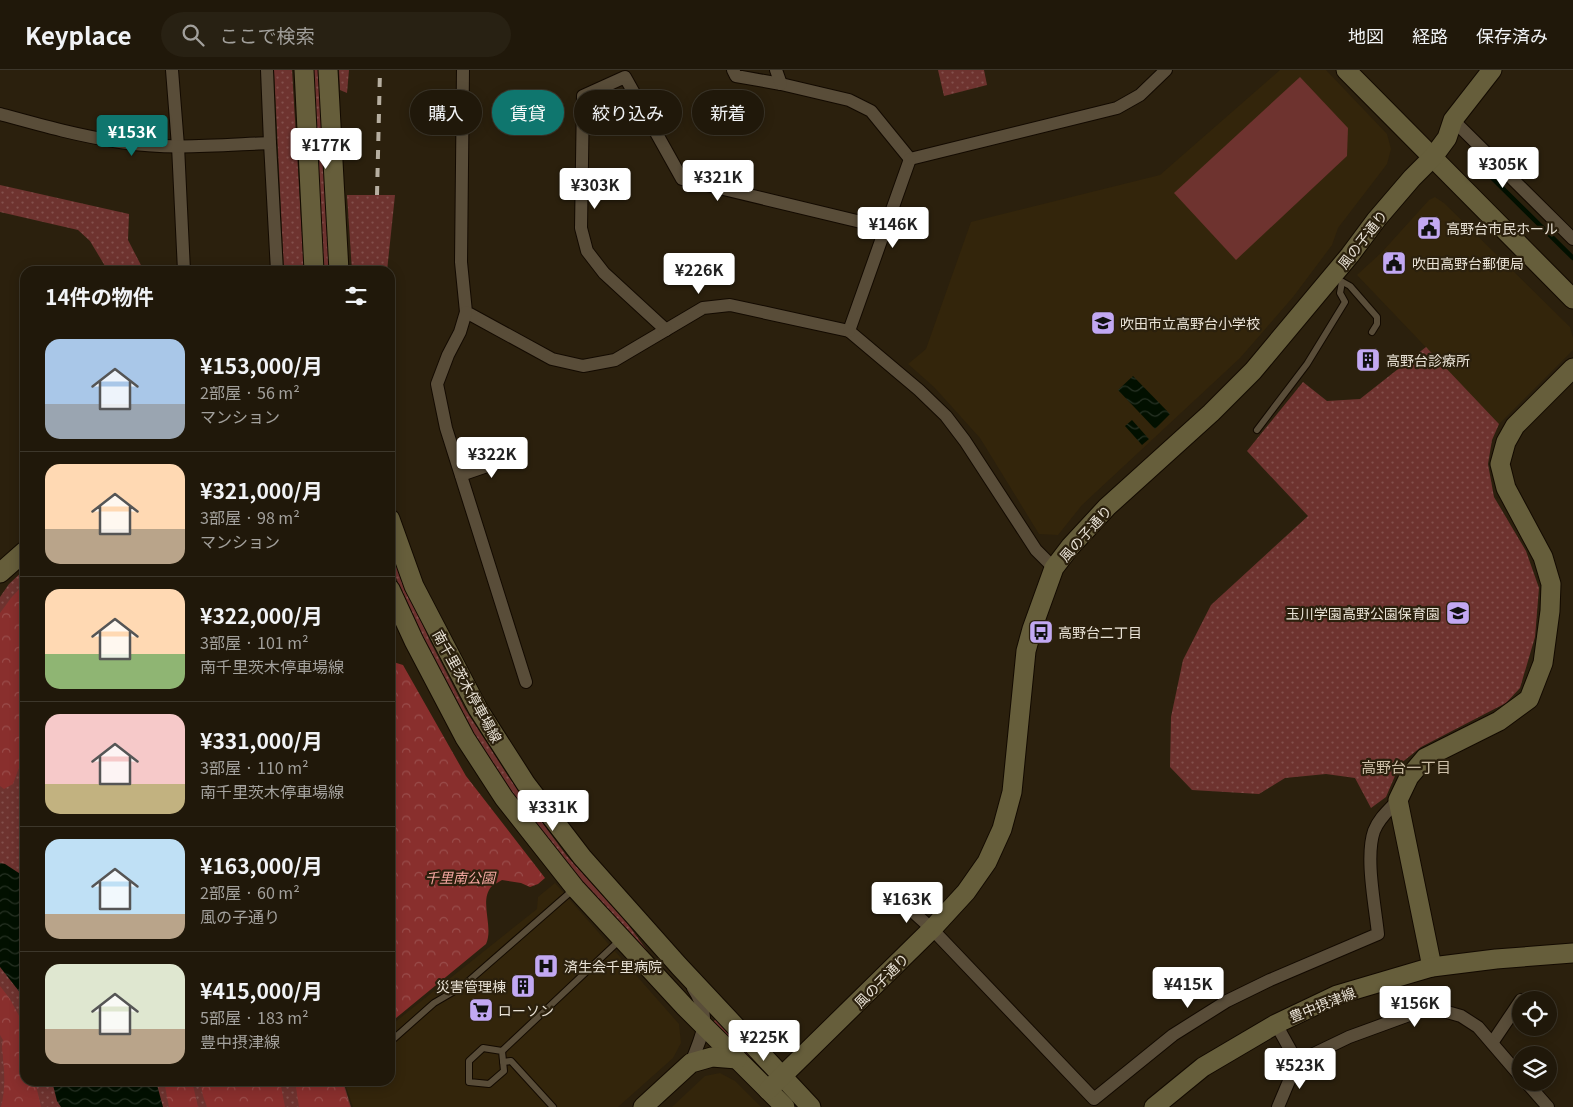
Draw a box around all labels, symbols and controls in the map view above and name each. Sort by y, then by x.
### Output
search box [161,12,511,57]
text: Keyplace [25,17,131,52]
icon: search [179,21,207,49]
text: ここで検索 [219,21,314,48]
text: 地図 [1348,22,1384,48]
text: 経路 [1412,22,1448,48]
text: 保存済み [1476,22,1548,48]
chip: 購入 [410,90,482,135]
chip: 賃貸 [492,90,564,135]
chip: 絞り込み [574,90,682,135]
chip: 新着 [692,90,764,135]
pin: ¥153K [97,114,167,157]
text: ¥153K [108,119,156,143]
pin: ¥177K [291,128,361,170]
text: ¥177K [302,132,350,156]
pin: ¥305K [1468,146,1538,189]
text: ¥305K [1479,151,1527,175]
pin: ¥321K [683,160,753,202]
text: ¥321K [694,164,742,188]
pin: ¥303K [560,168,630,210]
text: ¥303K [571,172,619,196]
street label: 風の子通り [1333,205,1391,273]
pin: ¥146K [858,206,928,249]
text: ¥146K [869,211,917,235]
public building icon: 高野台市民ホール [1416,215,1442,241]
place label: 高野台市民ホール [1446,218,1558,238]
public building icon: 吹田高野台郵便局 [1381,250,1407,276]
pin: ¥226K [664,252,734,295]
place label: 吹田高野台郵便局 [1412,253,1524,273]
text: ¥226K [675,257,723,281]
text: 14件の物件 [45,281,154,311]
icon: filters [342,282,370,310]
school or university icon: 吹田市立高野台小学校 [1090,310,1116,336]
place label: 吹田市立高野台小学校 [1120,313,1260,333]
building icon: 高野台診療所 [1355,347,1381,373]
text: ¥153,000/月 [200,350,323,380]
place label: 高野台診療所 [1386,350,1470,370]
icon: home [85,359,145,419]
text: 2部屋 · 56 m² [200,380,300,404]
text: マンション [200,404,280,428]
pin: ¥322K [457,436,527,479]
text: ¥322K [468,441,516,465]
text: ¥321,000/月 [200,475,323,505]
icon: home [85,484,145,544]
street label: 風の子通り [1054,500,1116,566]
text: 3部屋 · 98 m² [200,505,300,529]
text: マンション [200,529,280,553]
text: ¥322,000/月 [200,600,323,630]
school or university icon: 玉川学園高野公園保育園 [1445,600,1471,626]
place label: 玉川学園高野公園保育園 [1286,603,1440,623]
icon: home [85,609,145,669]
bus stop icon: 高野台二丁目 [1028,619,1054,645]
place label: 高野台二丁目 [1058,622,1142,642]
street label: 南千里茨木停車場線 [429,626,507,746]
text: 3部屋 · 101 m² [200,630,309,654]
text: 南千里茨木停車場線 [200,654,344,678]
text: ¥331,000/月 [200,725,323,755]
icon: home [85,734,145,794]
text: 3部屋 · 110 m² [200,755,309,779]
district label: 高野台一丁目 [1361,756,1451,777]
text: 南千里茨木停車場線 [200,779,344,803]
pin: ¥331K [518,790,588,832]
text: ¥331K [529,794,577,818]
text: ¥163,000/月 [200,850,323,880]
icon: home [85,859,145,919]
park label: 千里南公園 [425,867,497,887]
text: 2部屋 · 60 m² [200,880,300,904]
pin: ¥163K [872,882,942,924]
text: ¥163K [883,886,931,910]
text: 風の子通り [200,904,280,928]
street label: 風の子通り [849,948,913,1012]
hospital icon: 済生会千里病院 [533,953,559,979]
place label: 済生会千里病院 [564,956,662,976]
pin: ¥415K [1153,966,1223,1009]
text: ¥415K [1164,971,1212,995]
building icon: 災害管理棟 [510,973,536,999]
text: ¥415,000/月 [200,975,323,1005]
place label: 災害管理棟 [436,976,506,996]
street label: 豊中摂津線 [1286,982,1358,1026]
icon: home [85,984,145,1044]
pin: ¥156K [1380,986,1450,1028]
text: ¥156K [1391,990,1439,1014]
map controls [1512,991,1557,1091]
button: locate [1512,991,1557,1036]
supermarket icon: ローソン [468,997,494,1023]
place label: ローソン [498,1000,554,1020]
text: 5部屋 · 183 m² [200,1005,309,1029]
pin: ¥225K [729,1020,799,1062]
text: ¥225K [740,1024,788,1048]
text: 豊中摂津線 [200,1029,280,1053]
button: layers [1512,1046,1557,1091]
pin: ¥523K [1265,1048,1335,1090]
text: ¥523K [1276,1052,1324,1076]

